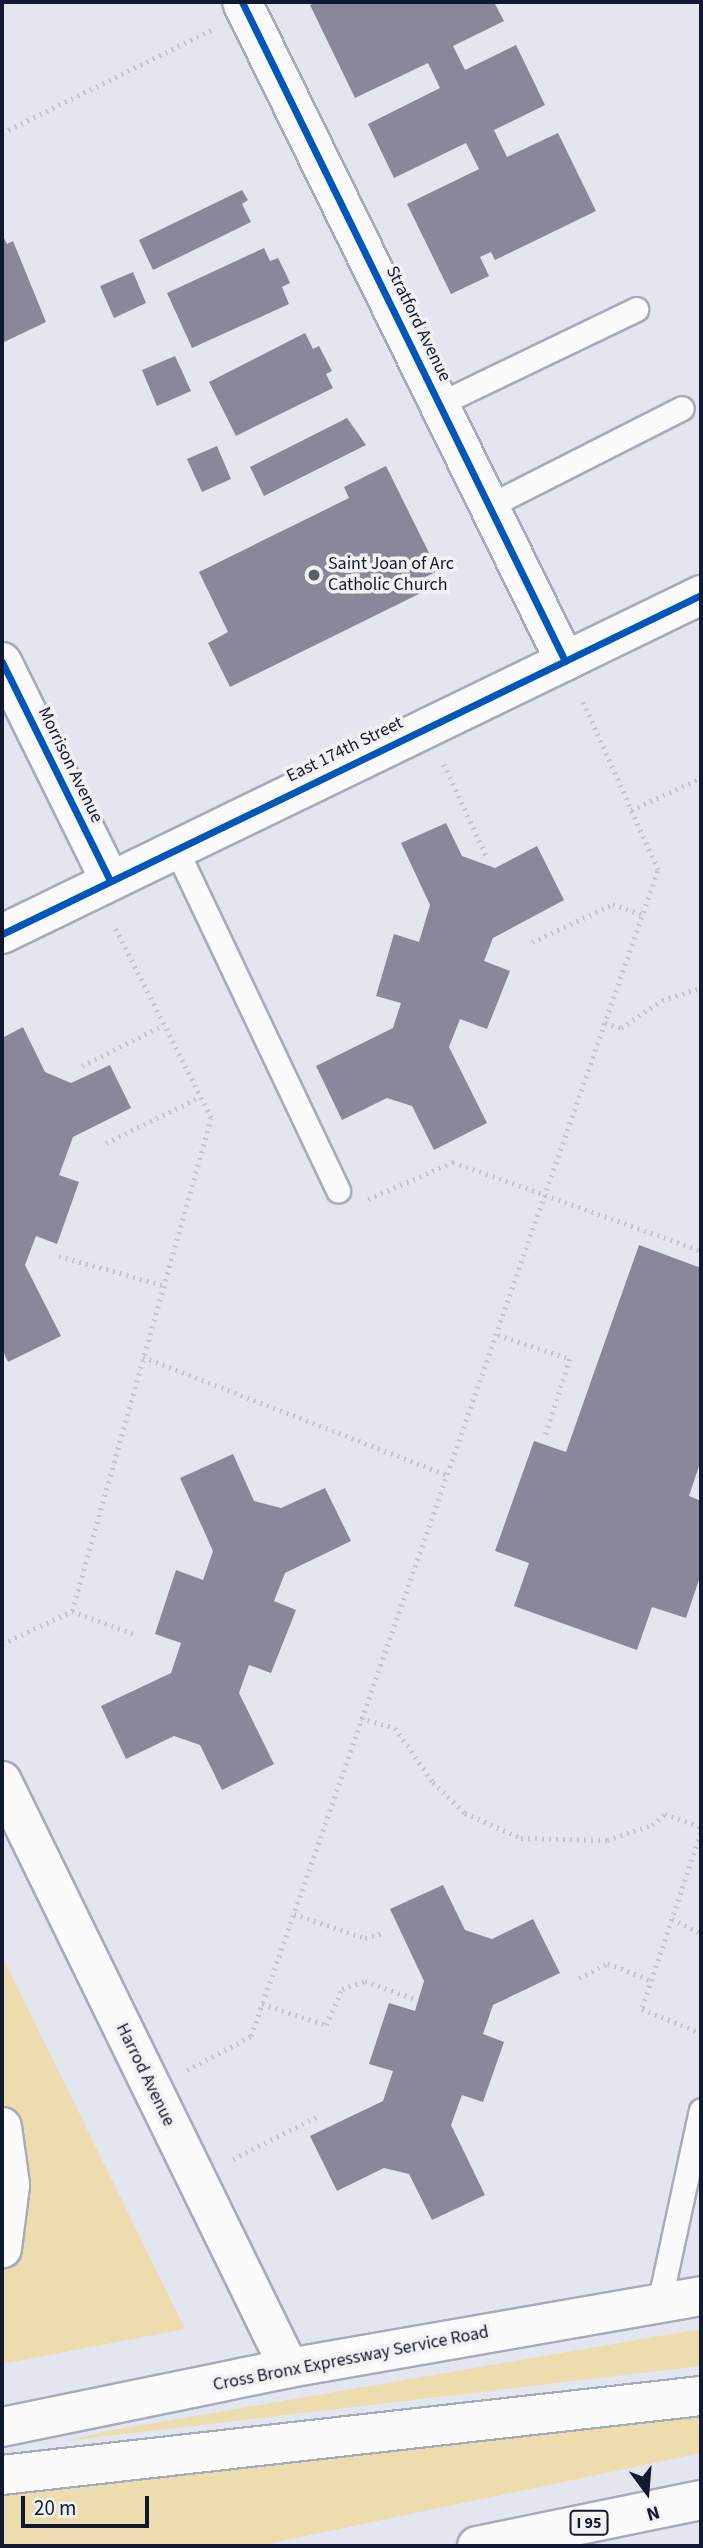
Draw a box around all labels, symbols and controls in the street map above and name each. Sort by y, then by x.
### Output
street label: Stratford Avenue [381,263,455,385]
place label: Saint Joan of Arc Catholic Church [328,554,454,596]
marker: Saint Joan of Arc Catholic Church [306,567,322,583]
street label: Morrison Avenue [33,704,107,826]
street label: East 174th Street [283,712,407,788]
street label: Harrod Avenue [111,2020,179,2130]
street label: Cross Bronx Expressway Service Road [211,2322,491,2396]
north arrow [612,2457,682,2527]
scale bar [24,2482,152,2526]
text: 20 m [34,2493,76,2523]
text: N [643,2498,663,2527]
road number: I 95 [568,2510,610,2536]

